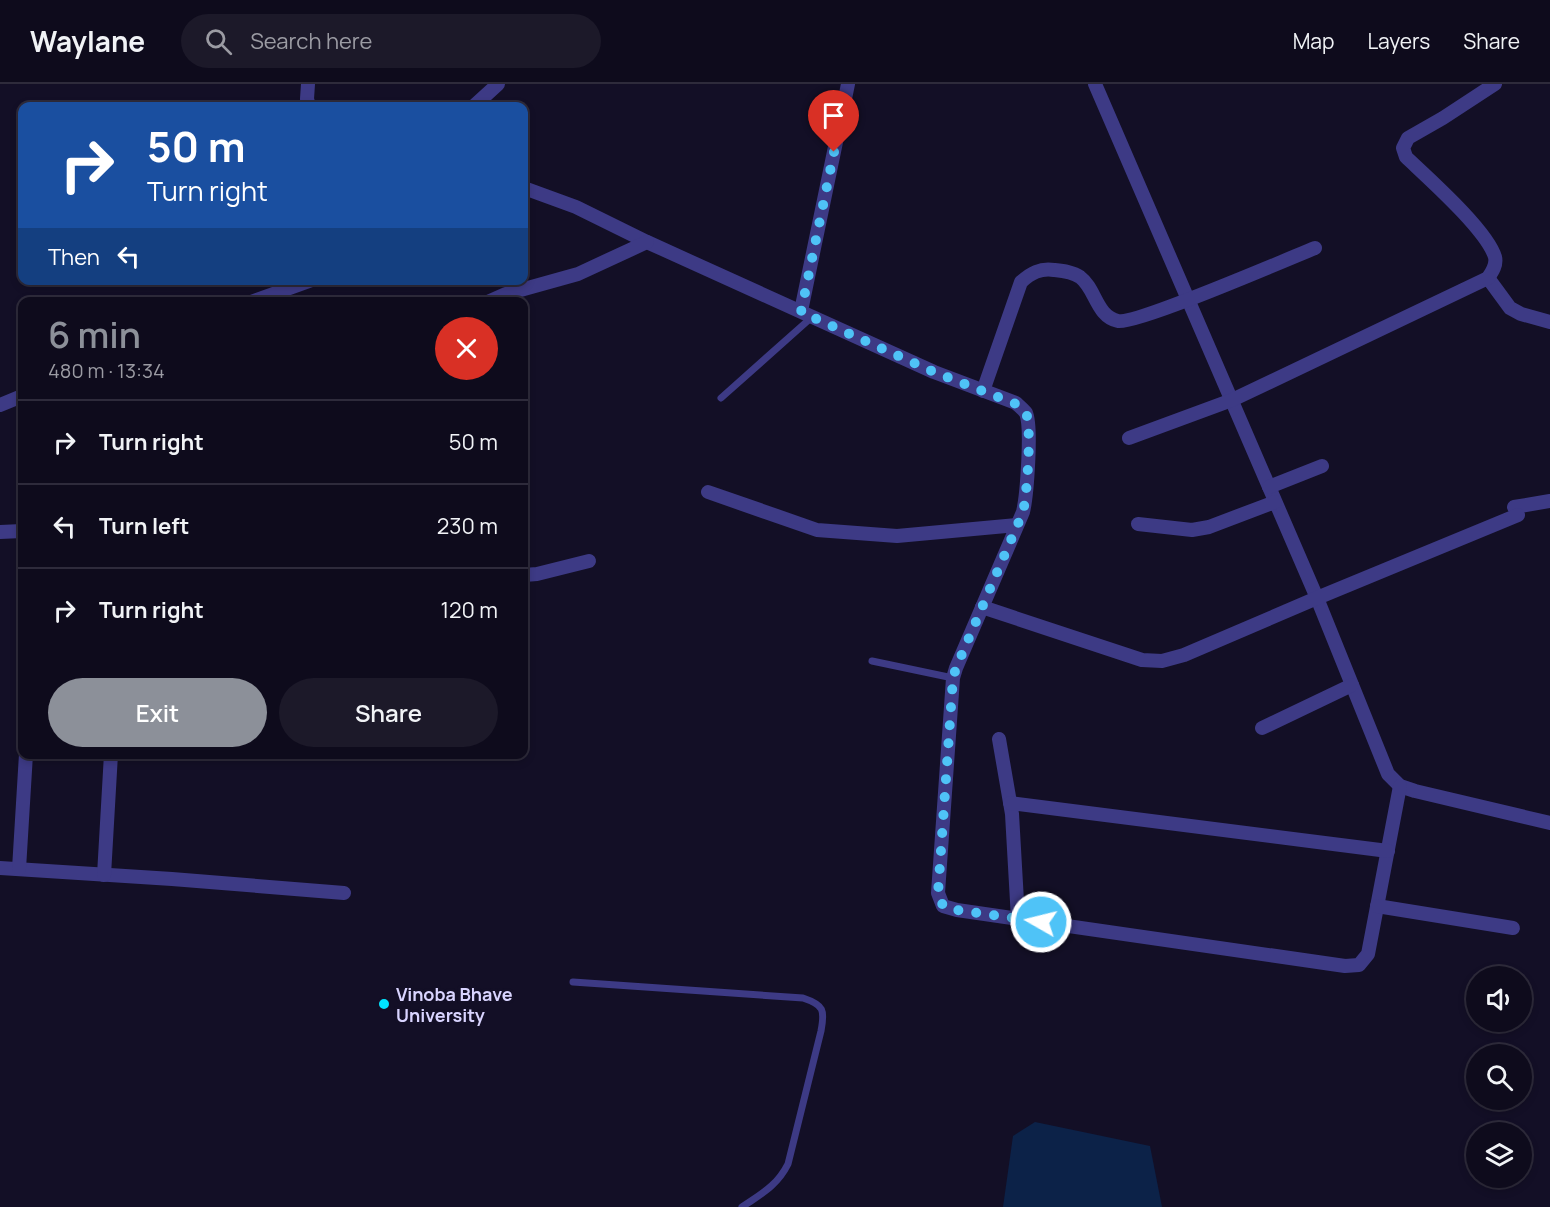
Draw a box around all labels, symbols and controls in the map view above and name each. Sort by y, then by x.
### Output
search box [181,14,601,68]
text: Waylane [30,22,145,60]
icon: search [202,25,235,58]
text: Search here [250,26,372,56]
text: Map [1293,27,1334,55]
text: Layers [1367,27,1430,55]
text: Share [1463,27,1520,55]
pin [808,90,859,152]
icon: arrive [817,99,850,132]
text: 50 m [147,117,245,175]
icon: right [48,126,126,204]
text: Turn right [147,172,268,209]
icon: left [112,240,145,273]
text: Then [48,242,100,272]
text: 6 min [48,310,141,359]
button: close [435,317,498,380]
text: 480 m · 13:34 [48,357,165,384]
icon: right [48,426,81,459]
text: Turn right [99,427,204,457]
text: 50 m [449,427,498,457]
icon: left [48,510,81,543]
text: Turn left [99,511,189,541]
text: 230 m [437,511,498,541]
icon: right [48,594,81,627]
text: Turn right [99,595,204,625]
text: 120 m [440,595,498,625]
button: Exit [48,678,267,747]
button: Share [279,678,498,747]
position arrow [1009,890,1073,954]
map controls [1466,966,1532,1188]
button: sound [1466,966,1532,1032]
place label: Vinoba Bhave University [396,982,513,1027]
marker: Vinoba Bhave University [377,997,391,1011]
button: search [1466,1044,1532,1110]
button: layers [1466,1122,1532,1188]

